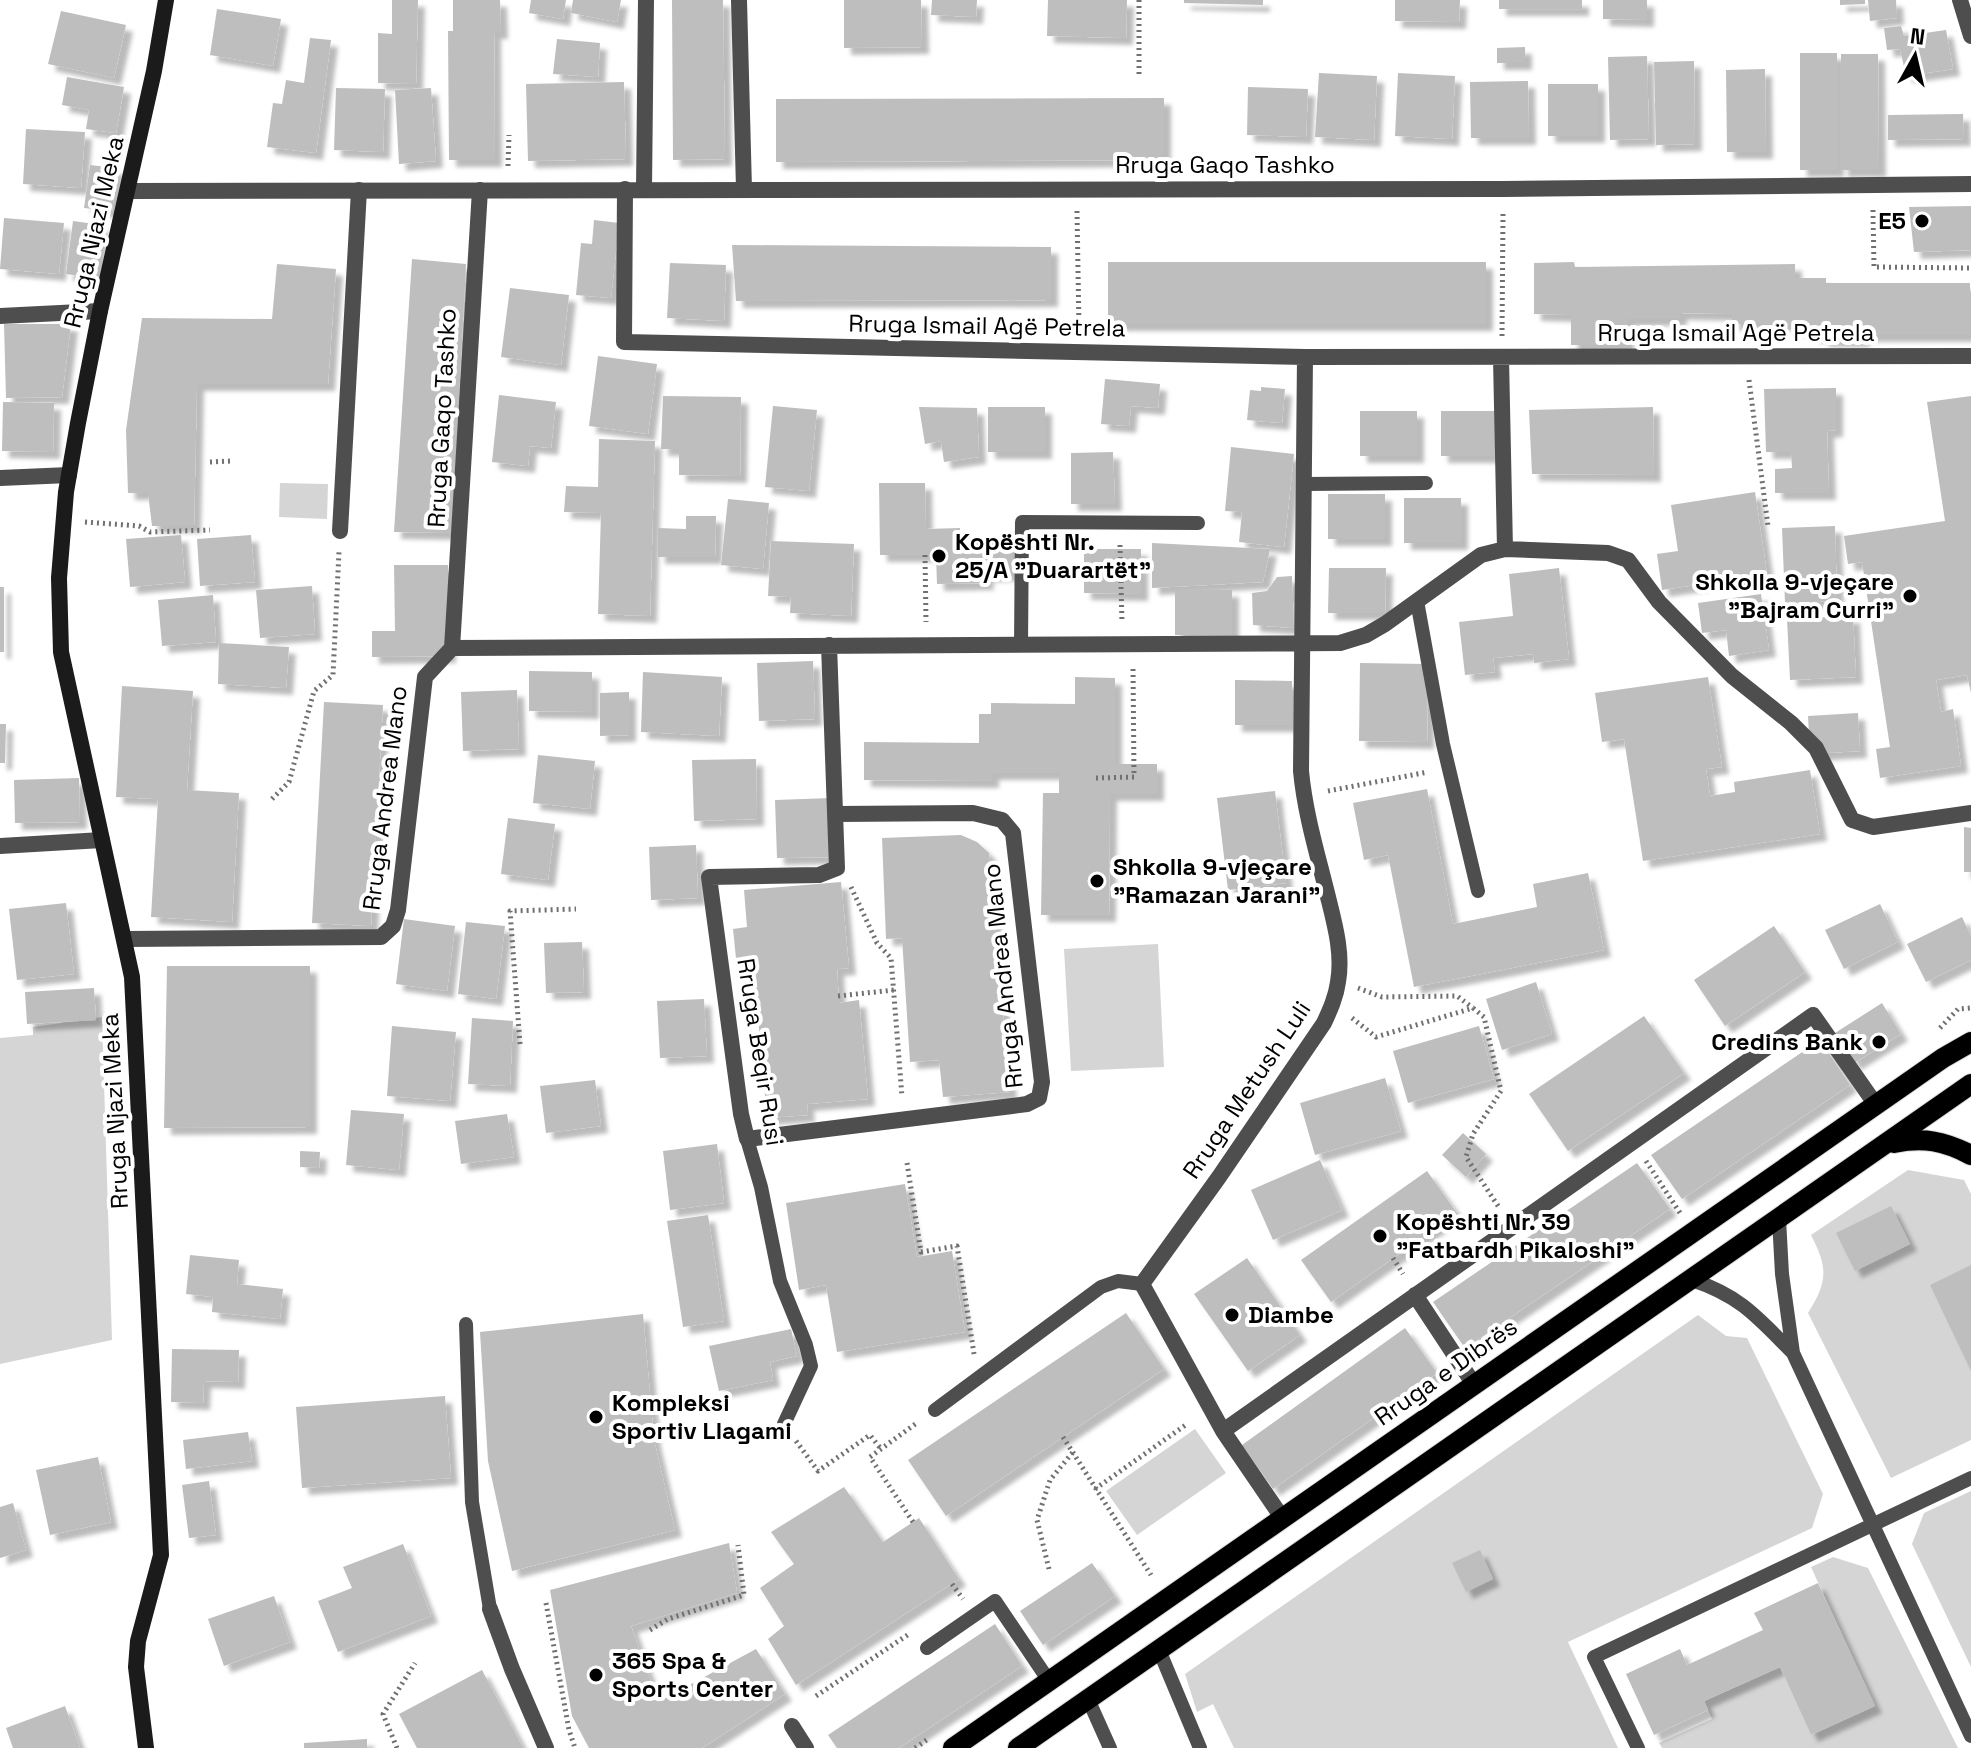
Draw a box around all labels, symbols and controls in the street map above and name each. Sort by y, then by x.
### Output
north arrow [1875,16,1955,96]
text: N [1909,21,1927,51]
street label: Rruga Njazi Meka [56,133,131,331]
street label: Rruga Gaqo Tashko [1115,149,1335,180]
place label: E5 [1878,205,1906,236]
marker: E5 [1913,212,1931,230]
street label: Rruga Gaqo Tashko [420,308,463,528]
street label: Rruga Ismail Agë Petrela [848,308,1126,343]
street label: Rruga Ismail Agë Petrela [1597,317,1875,348]
place label: Kopështi Nr. 25/A "Duarartët" [955,526,1151,585]
marker: Kopështi Nr. 25/A "Duarartët" [930,547,948,565]
place label: Shkolla 9-vjeçare "Bajram Curri" [1695,566,1894,625]
marker: Shkolla 9-vjeçare "Bajram Curri" [1901,587,1919,605]
street label: Rruga Andrea Mano [355,684,414,912]
place label: Shkolla 9-vjeçare "Ramazan Jarani" [1113,851,1320,910]
street label: Rruga Andrea Mano [975,862,1030,1090]
marker: Shkolla 9-vjeçare "Ramazan Jarani" [1088,872,1106,890]
street label: Rruga Beqir Rusi [730,956,791,1148]
street label: Rruga Metush Luli [1176,995,1317,1184]
street label: Rruga Njazi Meka [94,1012,135,1210]
place label: Credins Bank [1711,1026,1863,1057]
marker: Credins Bank [1870,1033,1888,1051]
place label: Kopështi Nr. 39 "Fatbardh Pikaloshi" [1396,1206,1635,1265]
marker: Kopështi Nr. 39 "Fatbardh Pikaloshi" [1371,1227,1389,1245]
place label: Diambe [1248,1299,1334,1330]
marker: Diambe [1223,1306,1241,1324]
street label: Rruga e Dibrës [1368,1311,1523,1432]
place label: Kompleksi Sportiv Llagami [612,1387,792,1446]
marker: Kompleksi Sportiv Llagami [587,1408,605,1426]
place label: 365 Spa & Sports Center [612,1645,773,1704]
marker: 365 Spa & Sports Center [587,1666,605,1684]

